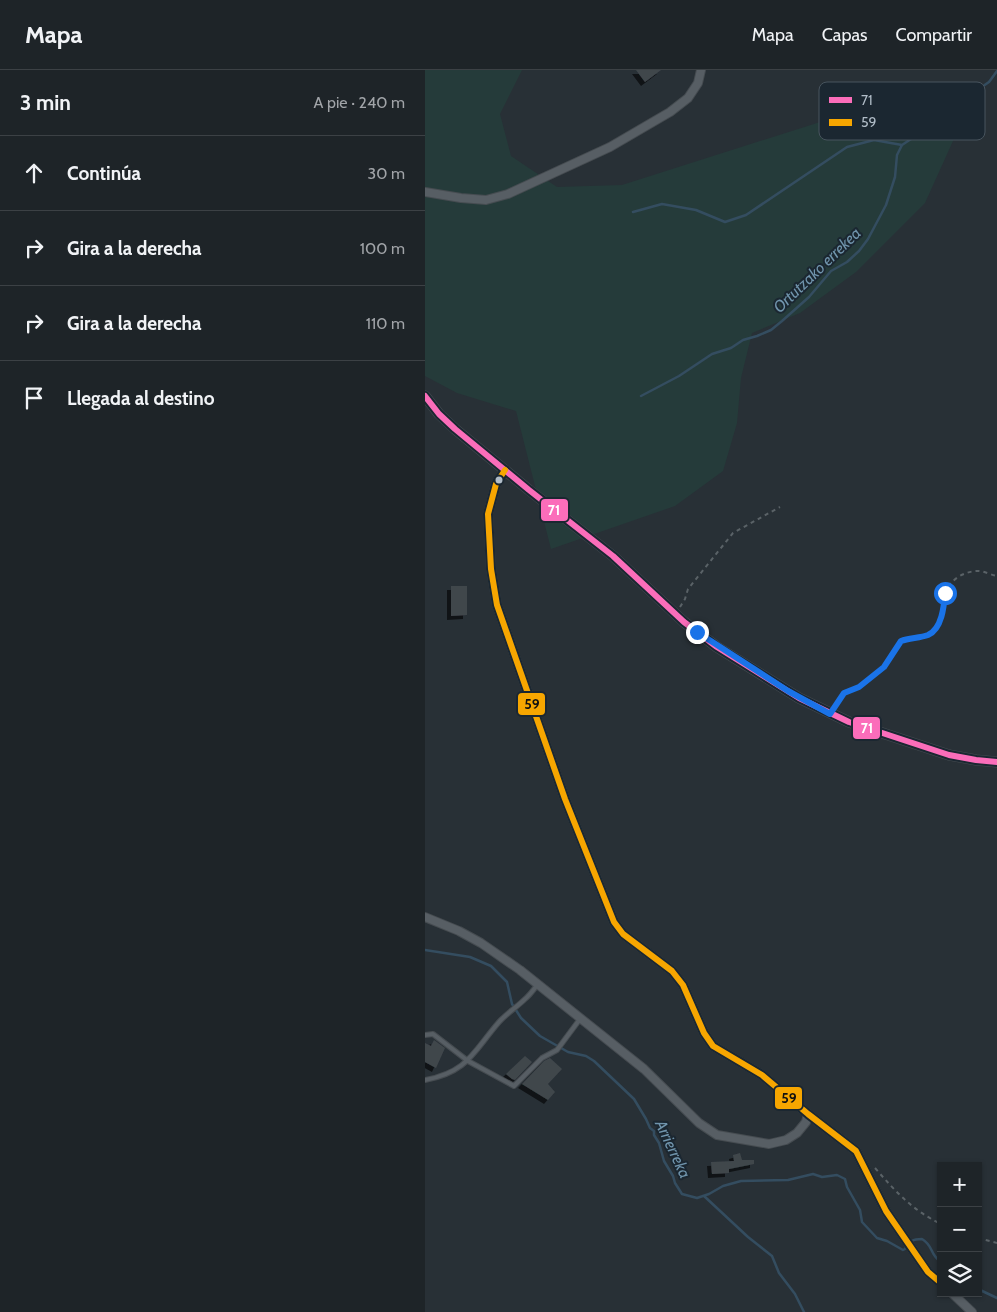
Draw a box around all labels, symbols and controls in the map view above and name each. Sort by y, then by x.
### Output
text: Mapa [25,20,82,49]
text: Mapa [752,24,794,46]
text: Capas [822,24,868,46]
text: Compartir [896,24,972,46]
legend [819,82,985,140]
text: 3 min [20,90,71,115]
text: 71 [861,91,873,109]
text: A pie · 240 m [314,93,405,112]
text: 59 [861,113,877,131]
icon: ahead [20,159,48,187]
text: Continúa [67,162,141,185]
text: 30 m [368,164,405,183]
water label: Ortutzako errekea [769,223,865,317]
icon: right [20,234,48,262]
text: Gira a la derecha [67,237,202,260]
text: 100 m [360,239,405,258]
icon: right [20,309,48,337]
text: Gira a la derecha [67,312,202,335]
text: 110 m [366,314,405,333]
icon: arrive [20,384,48,412]
text: Llegada al destino [67,387,214,410]
unlabelled marker [494,475,504,485]
line badge: 71 [540,498,569,522]
text: 71 [548,501,560,519]
route start [934,582,957,605]
route end [686,621,709,644]
line badge: 59 [517,692,546,716]
text: 59 [524,695,540,713]
line badge: 71 [852,716,881,740]
text: 71 [861,719,873,737]
line badge: 59 [774,1086,803,1110]
text: 59 [781,1089,797,1107]
water label: Arrierreka [651,1116,695,1181]
map controls [937,1162,982,1297]
button: + [937,1162,982,1207]
button: − [937,1207,982,1252]
button: layers [937,1252,982,1297]

